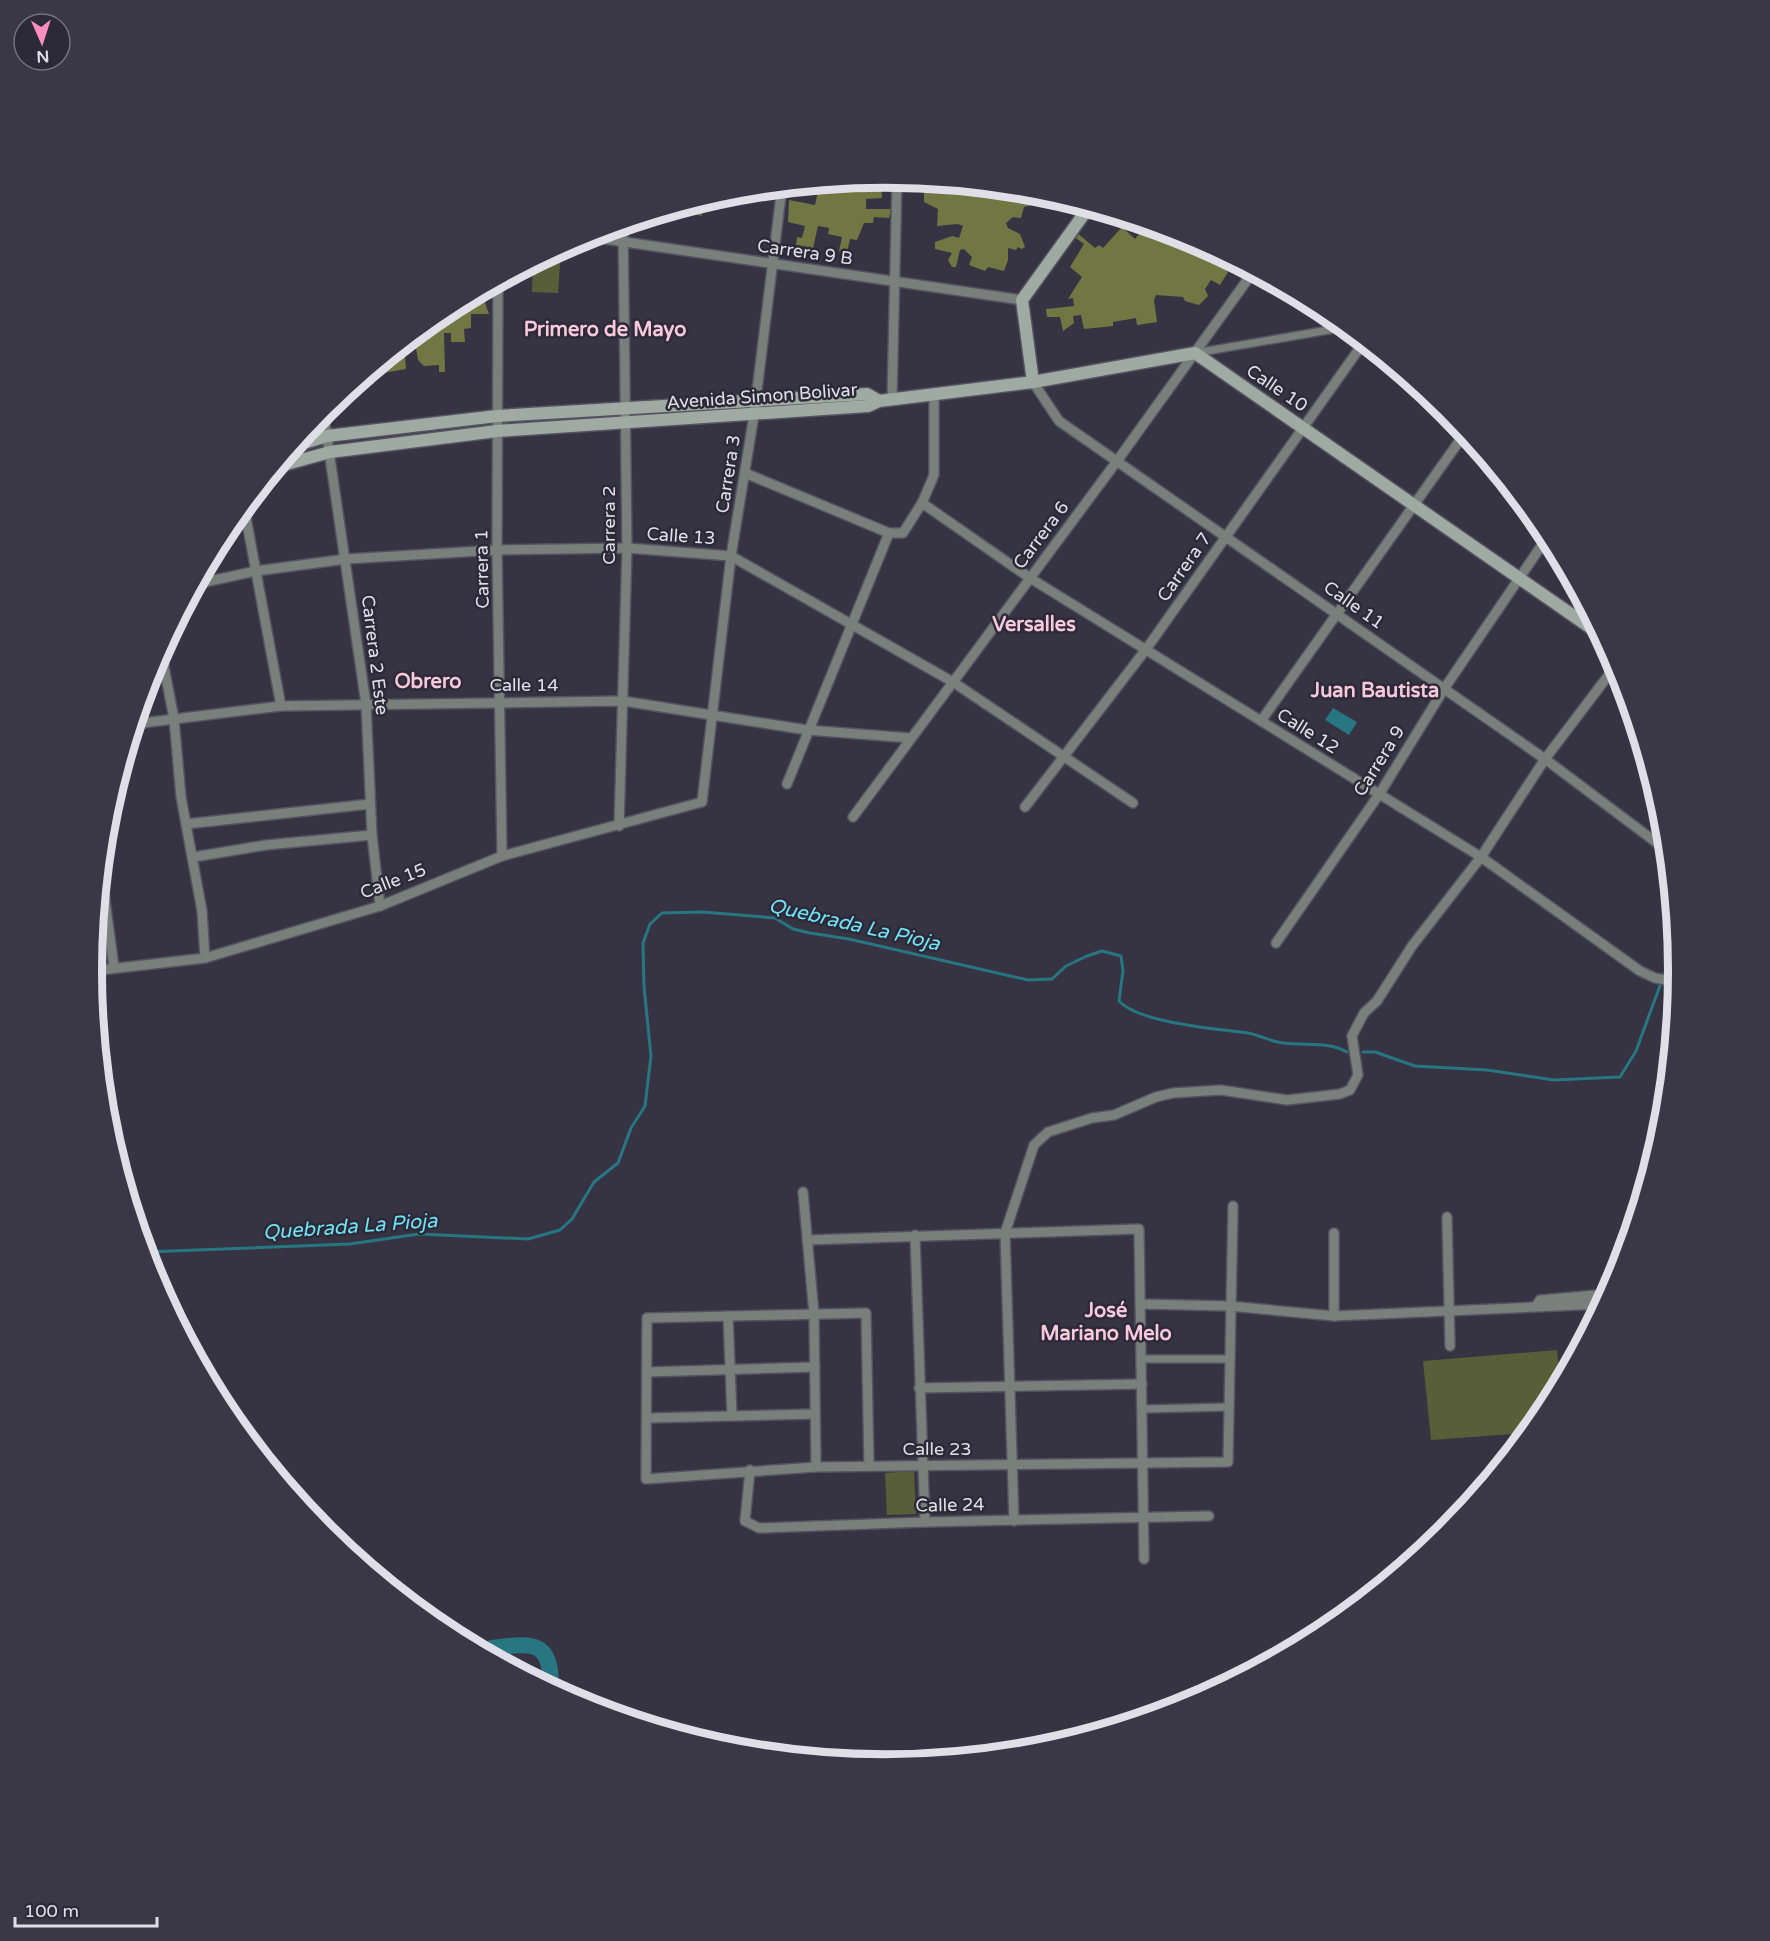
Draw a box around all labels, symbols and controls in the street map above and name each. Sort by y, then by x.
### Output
north arrow [12,12,72,72]
text: N [36,46,50,66]
street label: Carrera 9 B [756,234,854,270]
district label: Primero de Mayo [524,318,686,342]
street label: Calle 10 [1242,360,1312,416]
street label: Avenida Simon Bolivar [666,378,858,414]
street label: Carrera 3 [711,433,745,515]
street label: Carrera 2 [598,485,620,565]
street label: Carrera 6 [1008,497,1074,573]
street label: Calle 13 [646,523,716,549]
street label: Carrera 7 [1152,528,1216,606]
street label: Carrera 1 [470,529,494,609]
street label: Calle 11 [1319,576,1389,634]
street label: Carrera 2 Este [357,594,393,716]
district label: Versalles [992,613,1076,637]
district label: Obrero [395,670,461,694]
street label: Calle 14 [489,674,559,696]
district label: Juan Bautista [1310,679,1439,703]
street label: Calle 12 [1273,703,1343,759]
street label: Carrera 9 [1349,722,1409,800]
street label: Calle 15 [357,858,429,904]
water label: Quebrada La Pioja [766,894,943,957]
water label: Quebrada La Pioja [262,1209,439,1245]
district label: José Mariano Melo [1040,1299,1172,1346]
street label: Calle 23 [902,1438,972,1460]
street label: Calle 24 [915,1493,985,1517]
scale bar [15,1890,158,1928]
text: 100 m [24,1900,79,1922]

